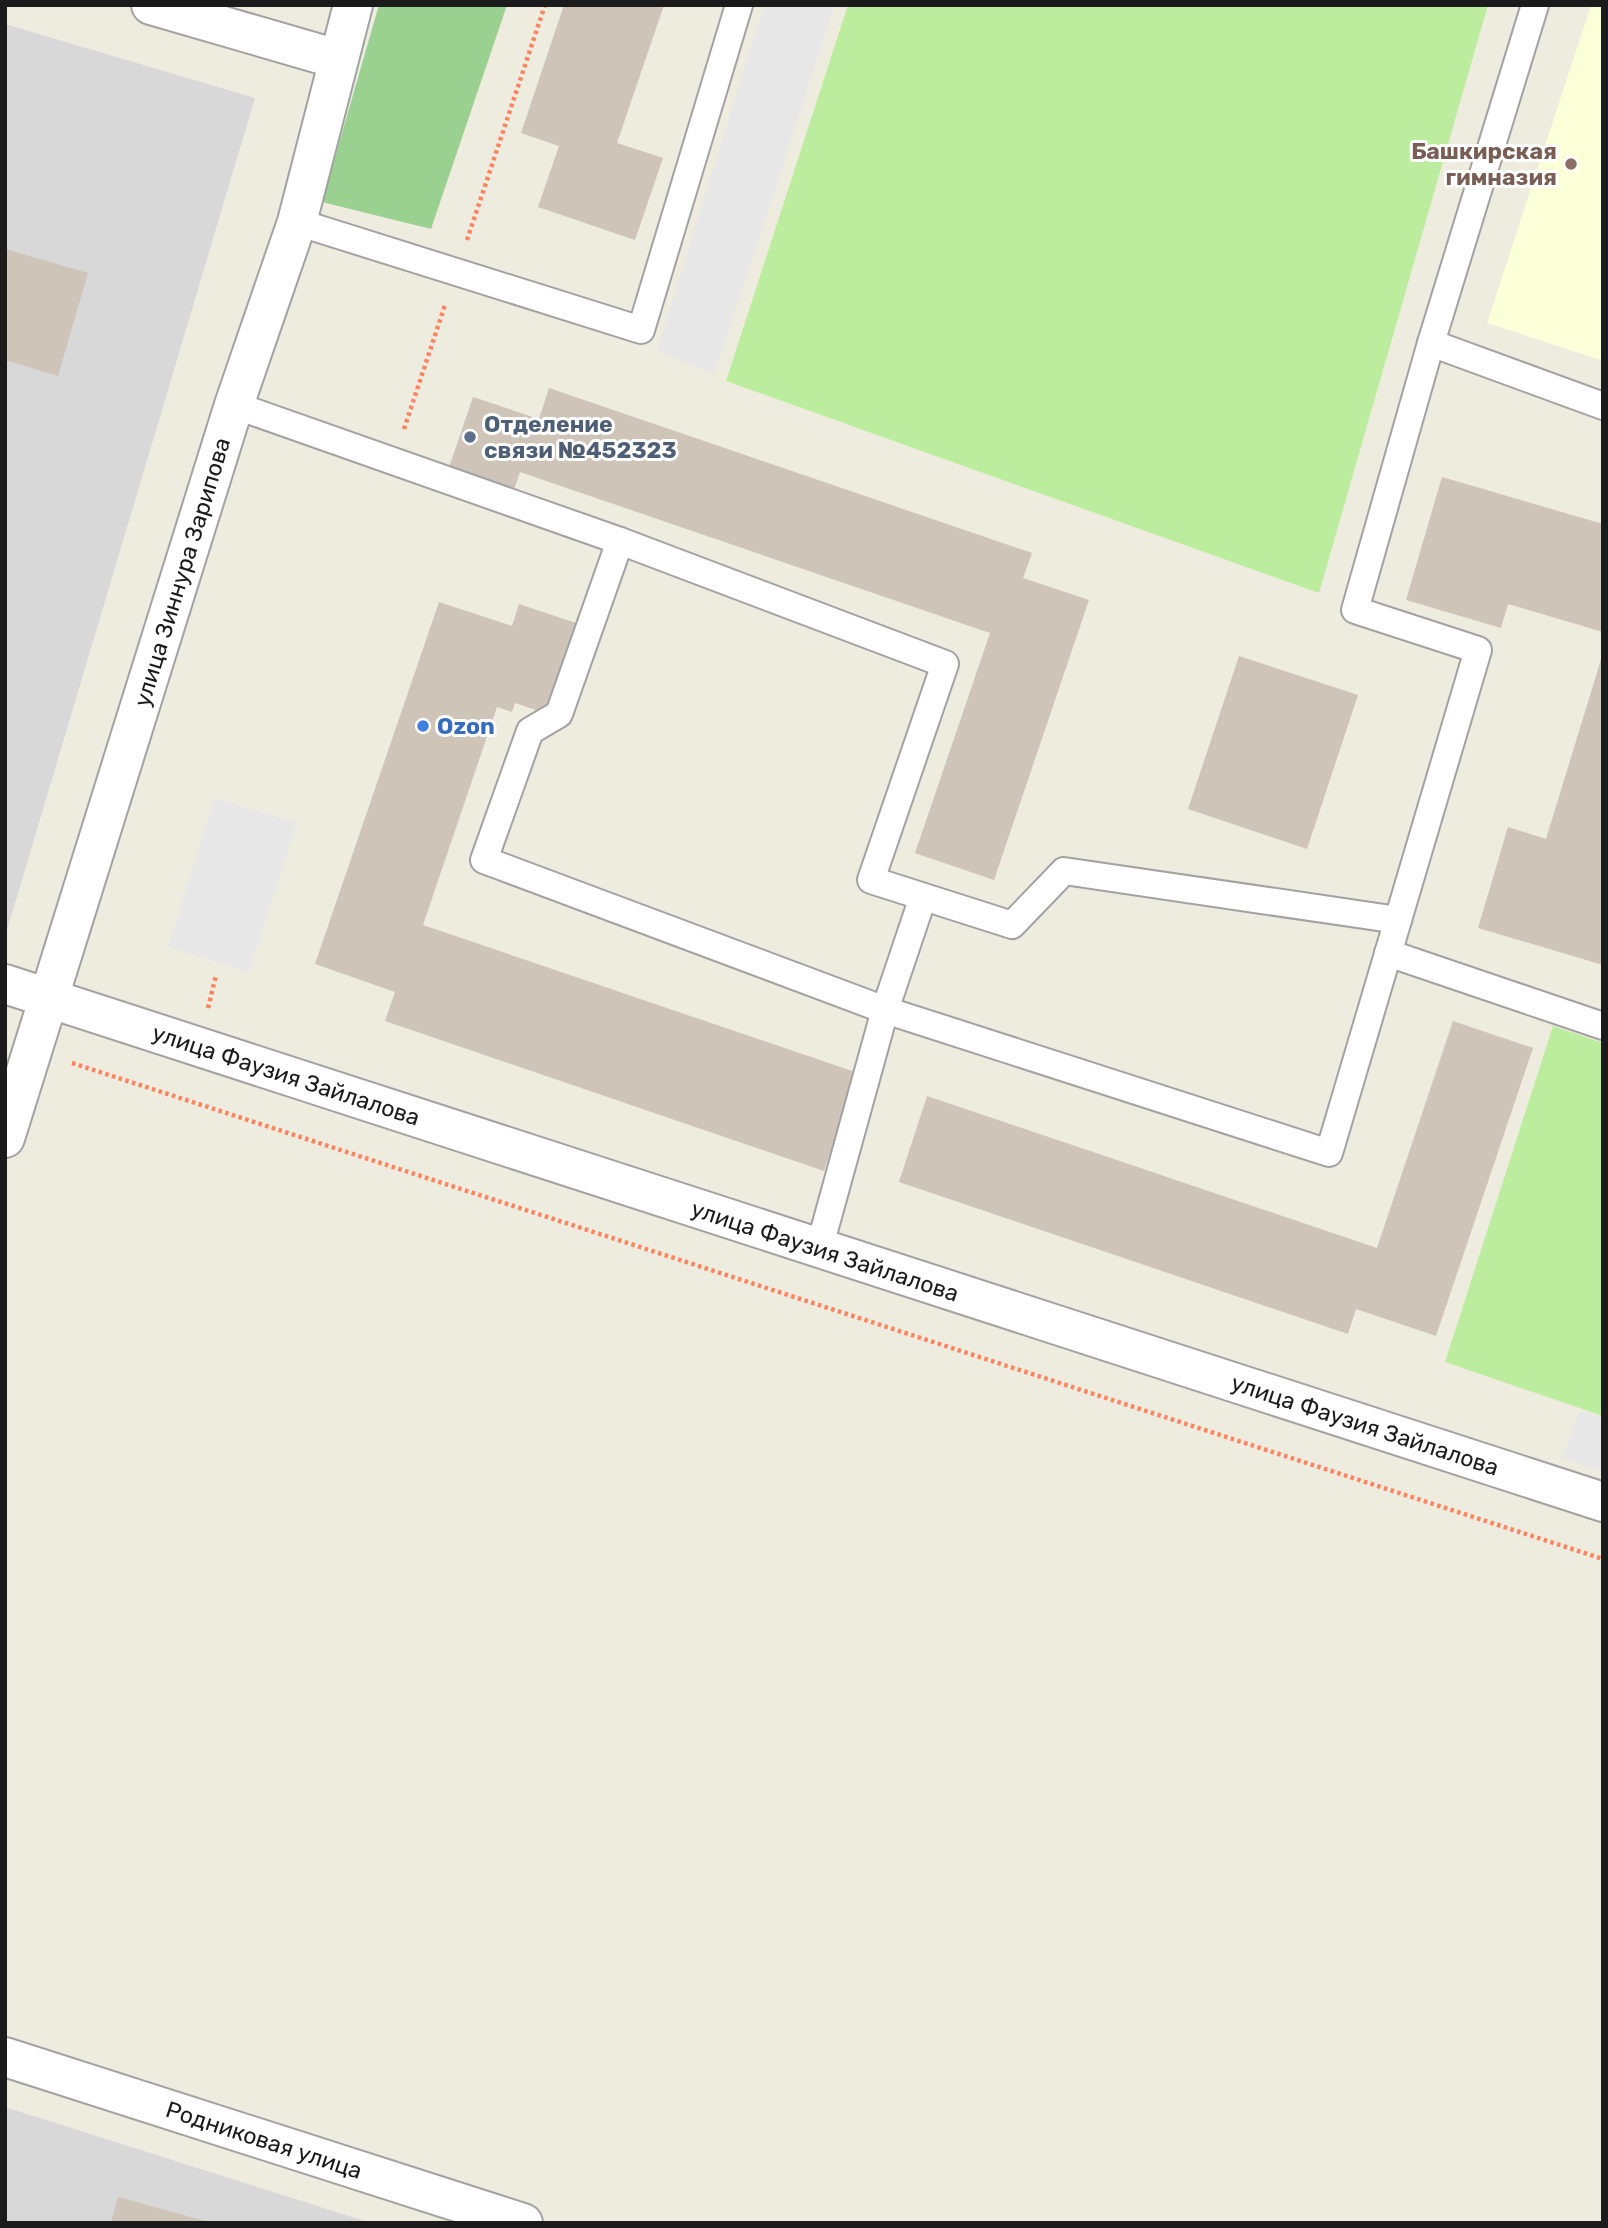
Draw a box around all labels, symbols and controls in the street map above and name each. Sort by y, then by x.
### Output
place label: Башкирская гимназия [1411,137,1557,191]
marker: Башкирская гимназия [1563,156,1579,172]
place label: Отделение связи №452323 [484,410,677,464]
marker: Отделение связи №452323 [462,429,478,445]
street label: улица Зиннура Зарипова [128,434,236,710]
place label: Ozon [437,712,495,740]
marker: Ozon [415,718,431,734]
street label: улица Фаузия Зайлалова [149,1018,423,1132]
street label: улица Фаузия Зайлалова [688,1194,962,1308]
street label: улица Фаузия Зайлалова [1228,1368,1502,1482]
street label: Родниковая улица [162,2095,366,2185]

